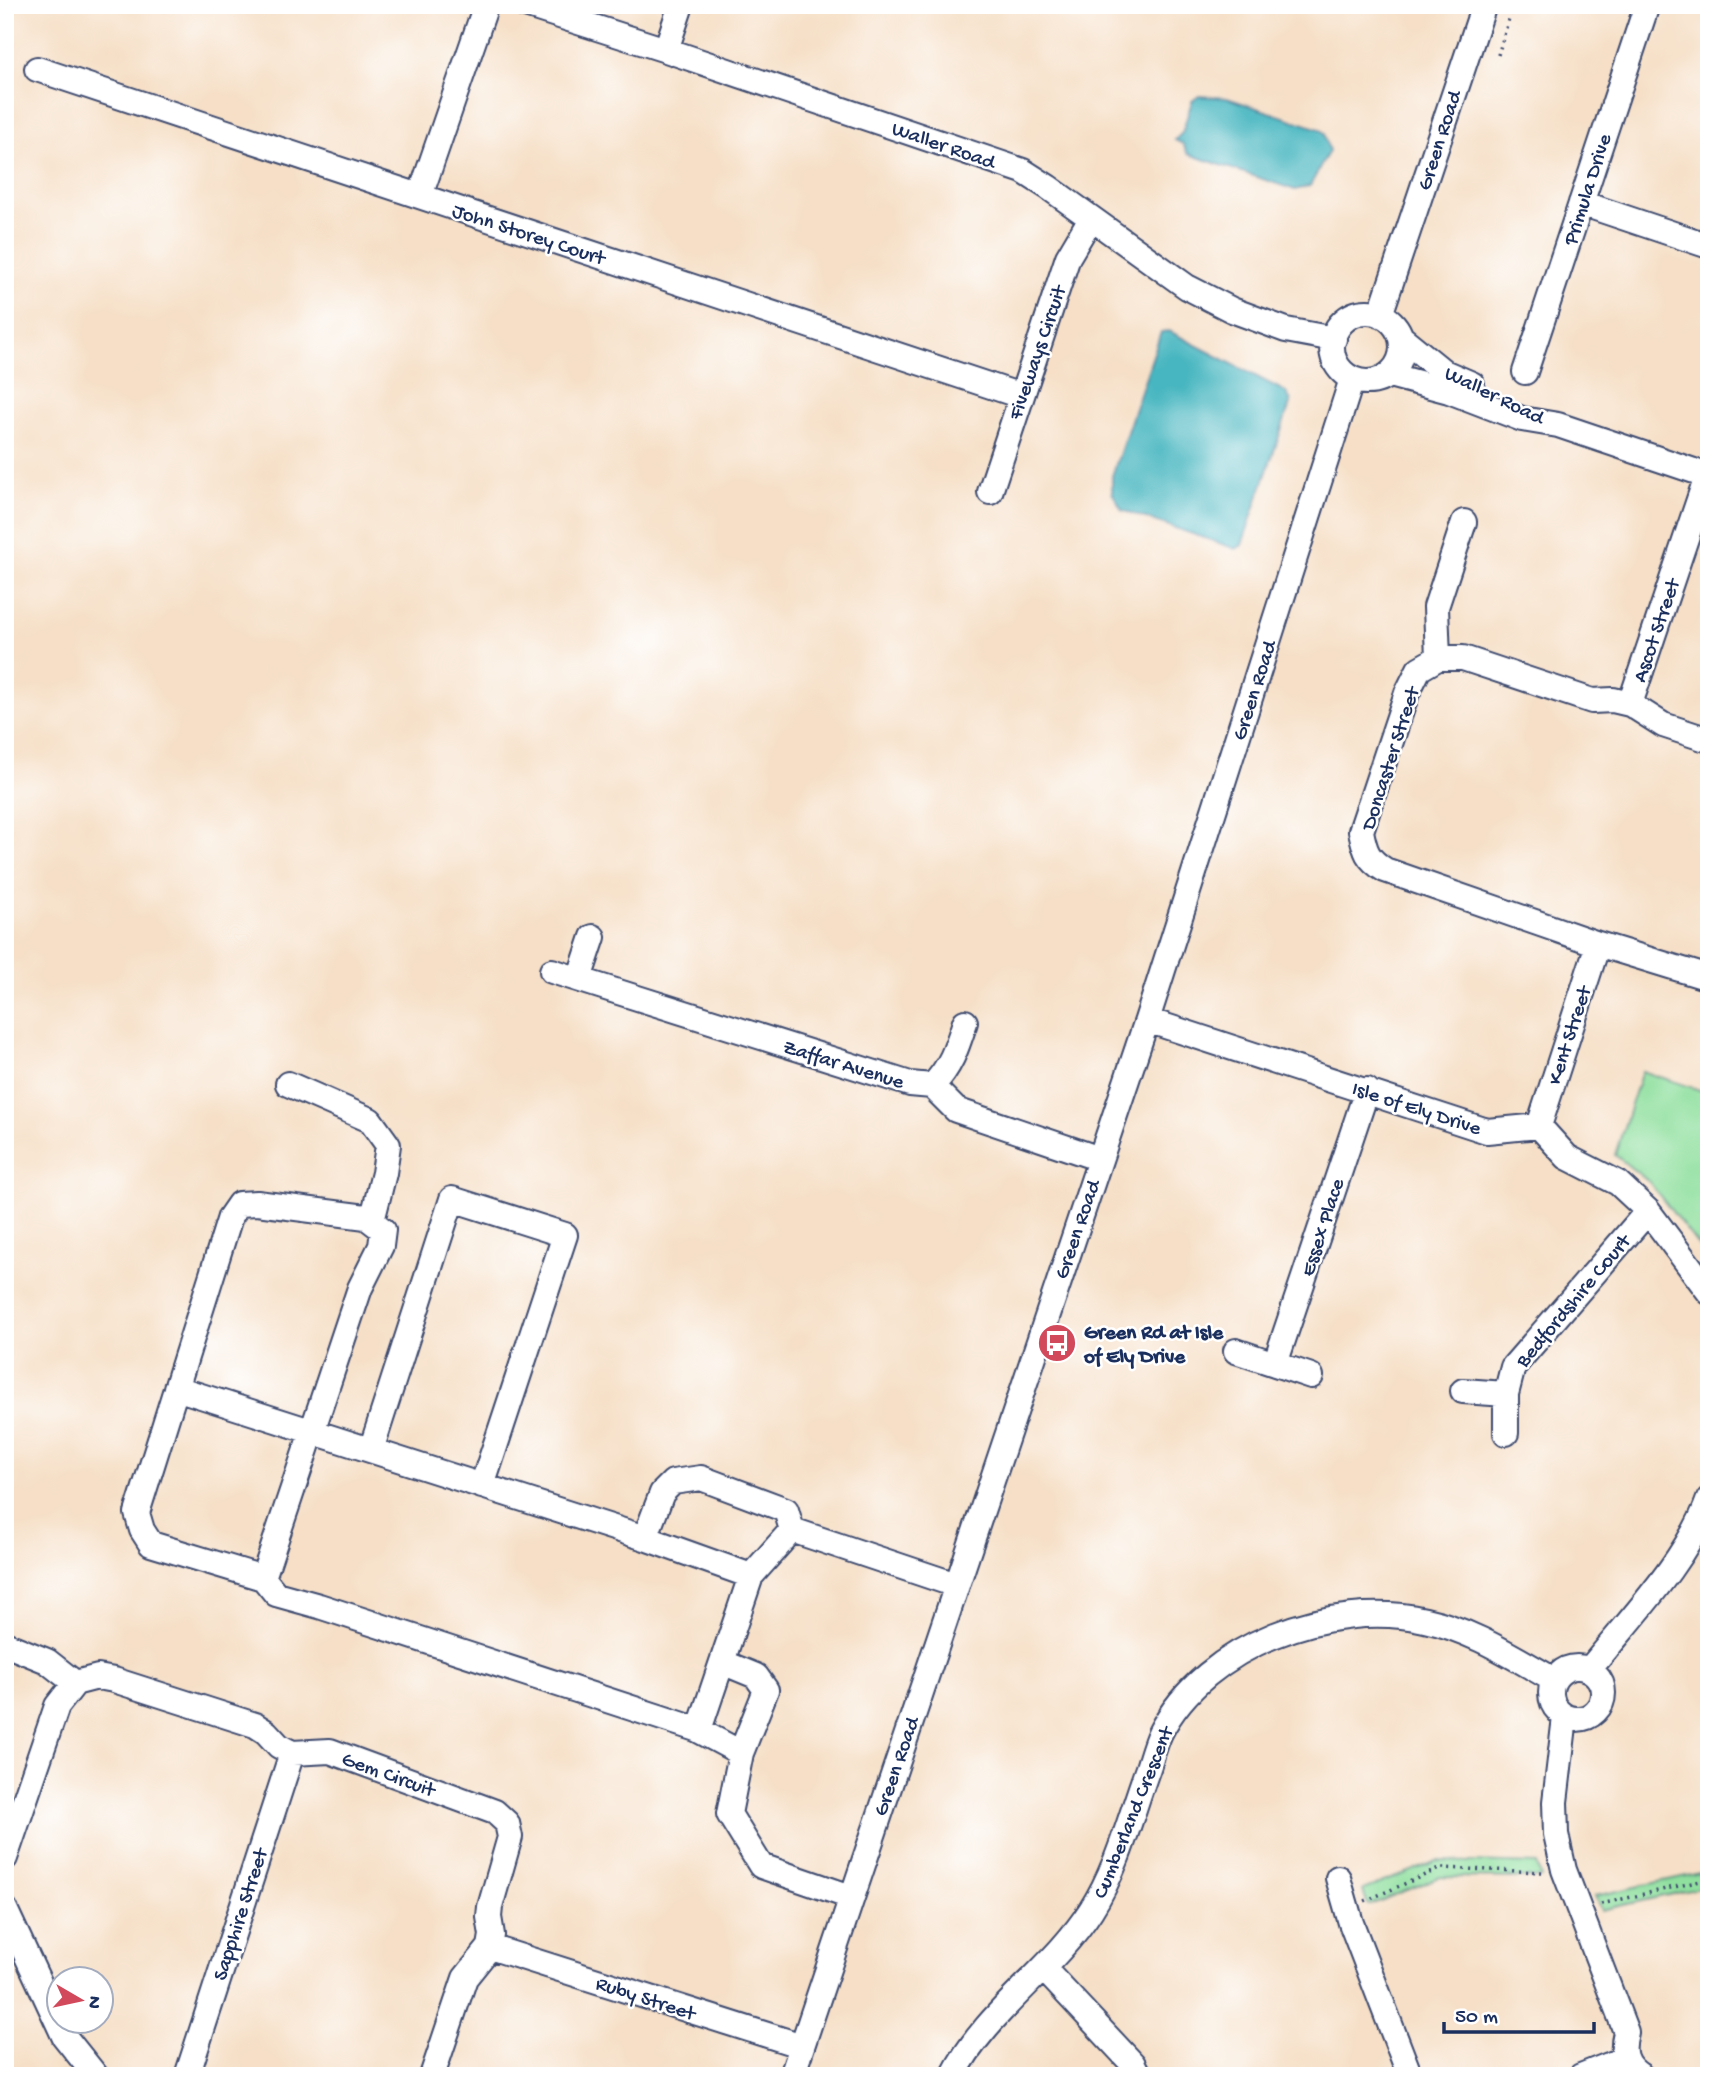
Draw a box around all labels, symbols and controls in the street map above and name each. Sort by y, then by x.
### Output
street label: Green Road [1413,87,1470,194]
street label: Waller Road [888,118,1000,177]
street label: Primula Drive [1559,130,1619,250]
street label: John Storey Court [448,200,610,274]
street label: Fiveways Circuit [1004,281,1075,424]
street label: Waller Road [1440,362,1549,433]
street label: Ascot Street [1629,574,1688,686]
street label: Green Road [1228,637,1285,744]
street label: Doncaster Street [1357,682,1428,836]
street label: Kent Street [1544,981,1600,1088]
street label: Zaffar Avenue [779,1036,908,1097]
street label: Isle of Ely Drive [1348,1078,1485,1143]
street label: Essex Place [1297,1175,1352,1280]
street label: Green Road [1051,1176,1108,1283]
street label: Bedfordshire Court [1511,1229,1639,1375]
bus stop icon: Green Rd at Isle of Ely Drive [1036,1322,1078,1364]
place label: Green Rd at Isle of Ely Drive [1083,1322,1224,1371]
street label: Green Road [870,1713,927,1820]
street label: Cumberland Crescent [1089,1722,1182,1903]
street label: Gem Circuit [338,1748,440,1806]
street label: Sapphire Street [209,1844,276,1984]
north arrow [46,1966,116,2036]
street label: Ruby Street [592,1972,700,2029]
scale bar [1444,1990,1595,2034]
text: N [81,1994,106,2010]
text: 50 m [1455,2006,1498,2031]

